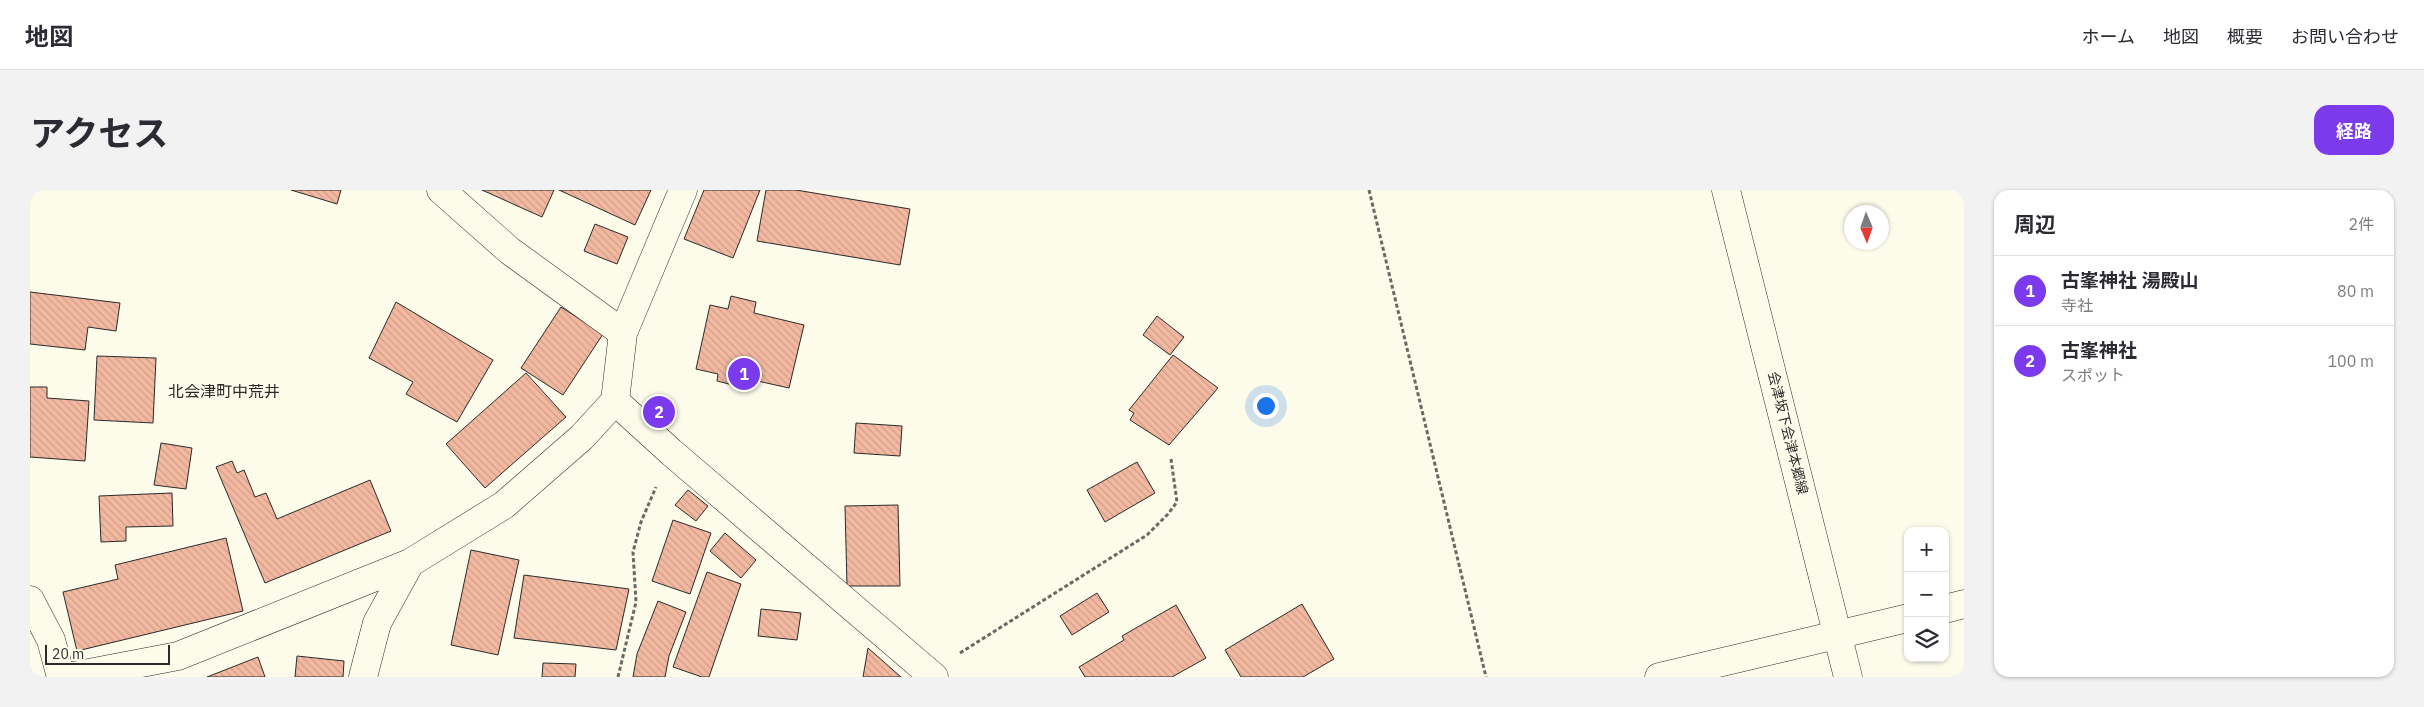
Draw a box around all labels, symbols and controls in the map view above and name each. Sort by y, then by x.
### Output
text: 地図 [25,20,73,52]
text: ホーム [2082,25,2135,48]
text: 地図 [2163,25,2199,48]
text: 概要 [2227,25,2263,48]
text: お問い合わせ [2291,25,2399,48]
button: 経路 [2314,105,2394,155]
text: アクセス [30,110,168,156]
north arrow [1844,205,1889,250]
text: 周辺 [2014,210,2056,238]
text: 2件 [2348,214,2374,234]
text: 古峯神社 湯殿山 [2061,268,2199,292]
text: 1 [2025,281,2035,301]
text: 80 m [2337,281,2374,301]
text: 寺社 [2061,295,2093,315]
text: 古峯神社 [2061,338,2137,362]
text: 2 [2025,351,2035,371]
text: 100 m [2327,351,2374,371]
pin: 1 [728,355,760,393]
text: スポット [2061,365,2125,385]
street label: 会津坂下会津本郷線 [1764,370,1812,496]
district label: 北会津町中荒井 [168,381,280,401]
pin: 2 [643,393,675,431]
your location [1253,393,1279,419]
map controls [1904,527,1949,662]
button: + [1904,527,1949,572]
button: − [1904,572,1949,617]
button: layers [1904,617,1949,662]
scale bar [45,642,170,665]
text: 20 m [52,645,84,663]

